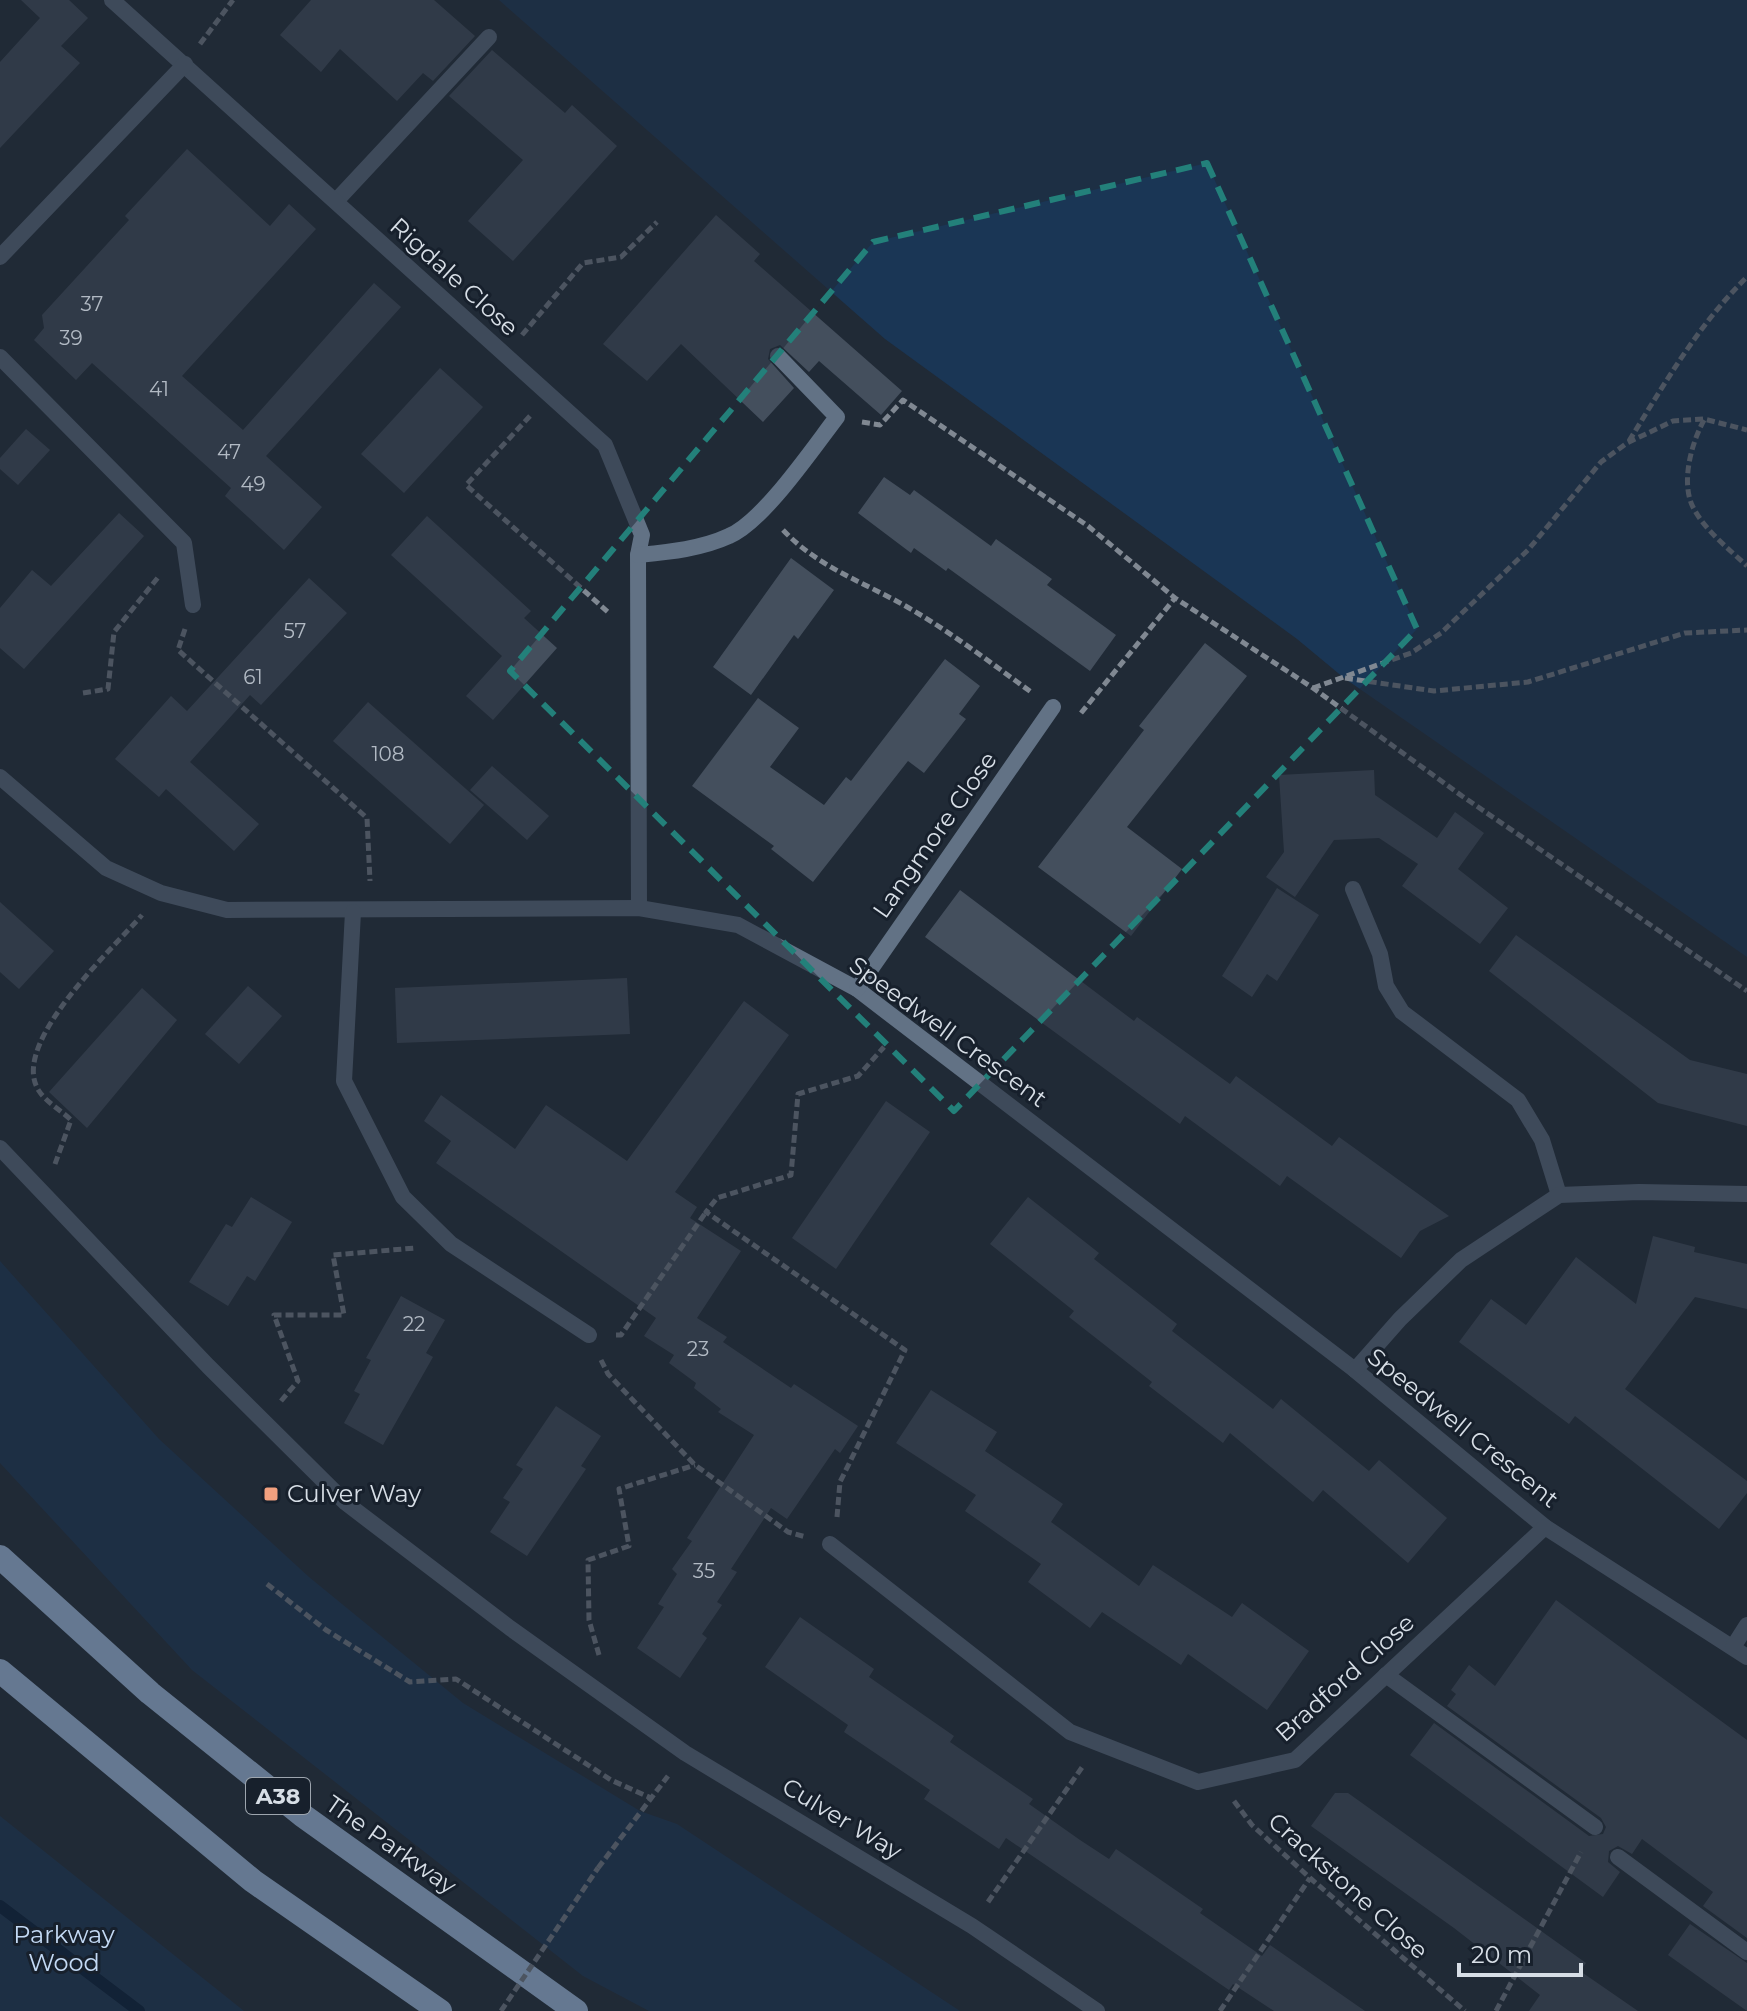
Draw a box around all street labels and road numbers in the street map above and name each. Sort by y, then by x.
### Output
street label: Rigdale Close [384,211,524,342]
street label: Langmore Close [866,746,1003,923]
street label: Speedwell Crescent [844,950,1053,1113]
street label: Speedwell Crescent [1362,1342,1565,1514]
street label: Bradford Close [1269,1608,1420,1748]
street label: Culver Way [777,1772,907,1866]
road number: A38 [246,1778,310,1814]
street label: The Parkway [321,1789,462,1900]
street label: Crackstone Close [1262,1806,1434,1965]

